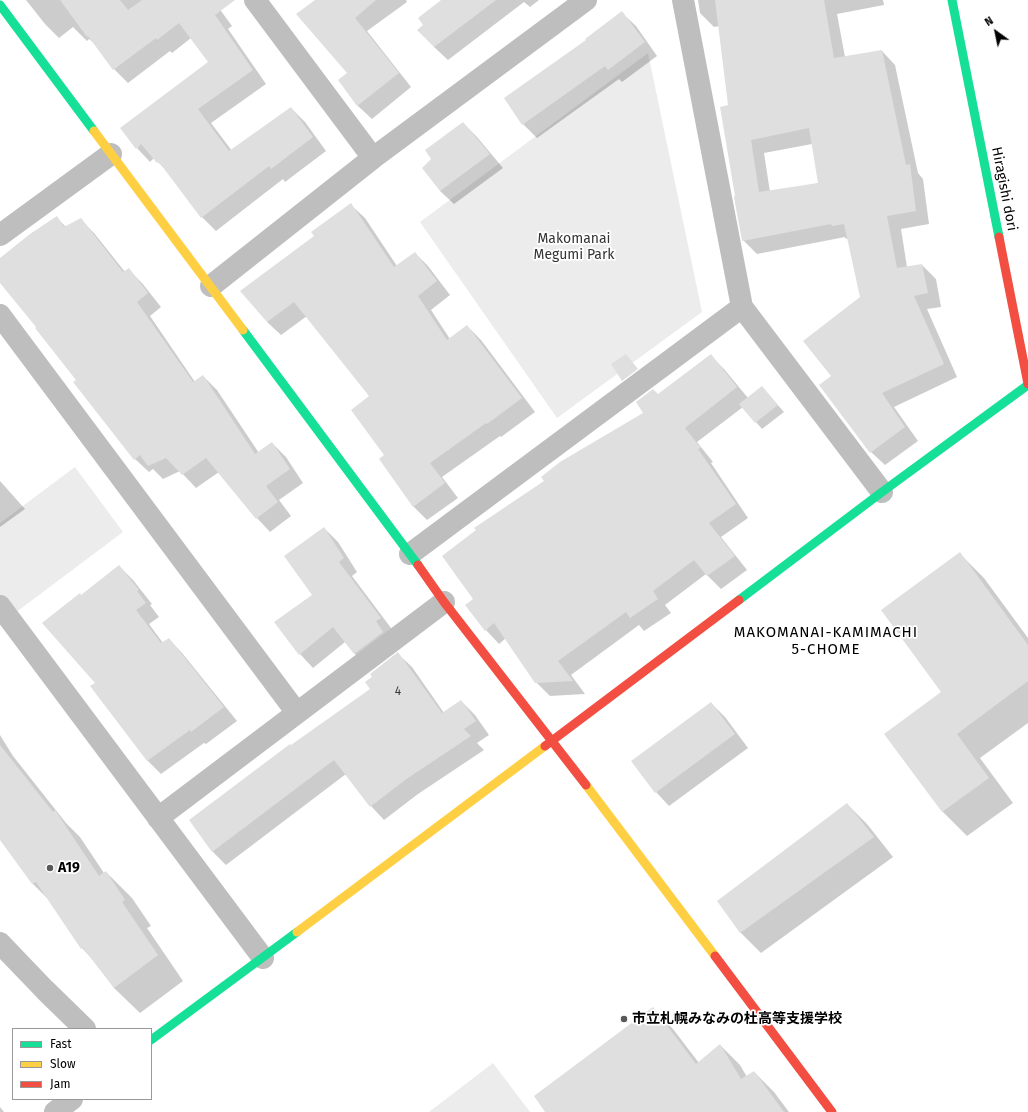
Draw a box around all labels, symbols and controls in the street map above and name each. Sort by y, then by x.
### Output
north arrow [976,12,1016,52]
text: N [983,14,996,29]
street label: Hiragishi dori [988,145,1020,233]
park label: Makomanai Megumi Park [533,231,615,264]
district label: MAKOMANAI-KAMIMACHI 5-CHOME [734,624,918,659]
house number: 4 [395,685,401,699]
place label: A19 [58,860,80,876]
marker: A19 [45,863,55,873]
place label: 市立札幌みなみの杜高等支援学校 [632,1011,842,1027]
marker: 市立札幌みなみの杜高等支援学校 [619,1014,629,1024]
legend [12,1028,152,1100]
text: Fast [50,1037,72,1051]
text: Slow [50,1057,76,1071]
text: Jam [50,1077,70,1091]

